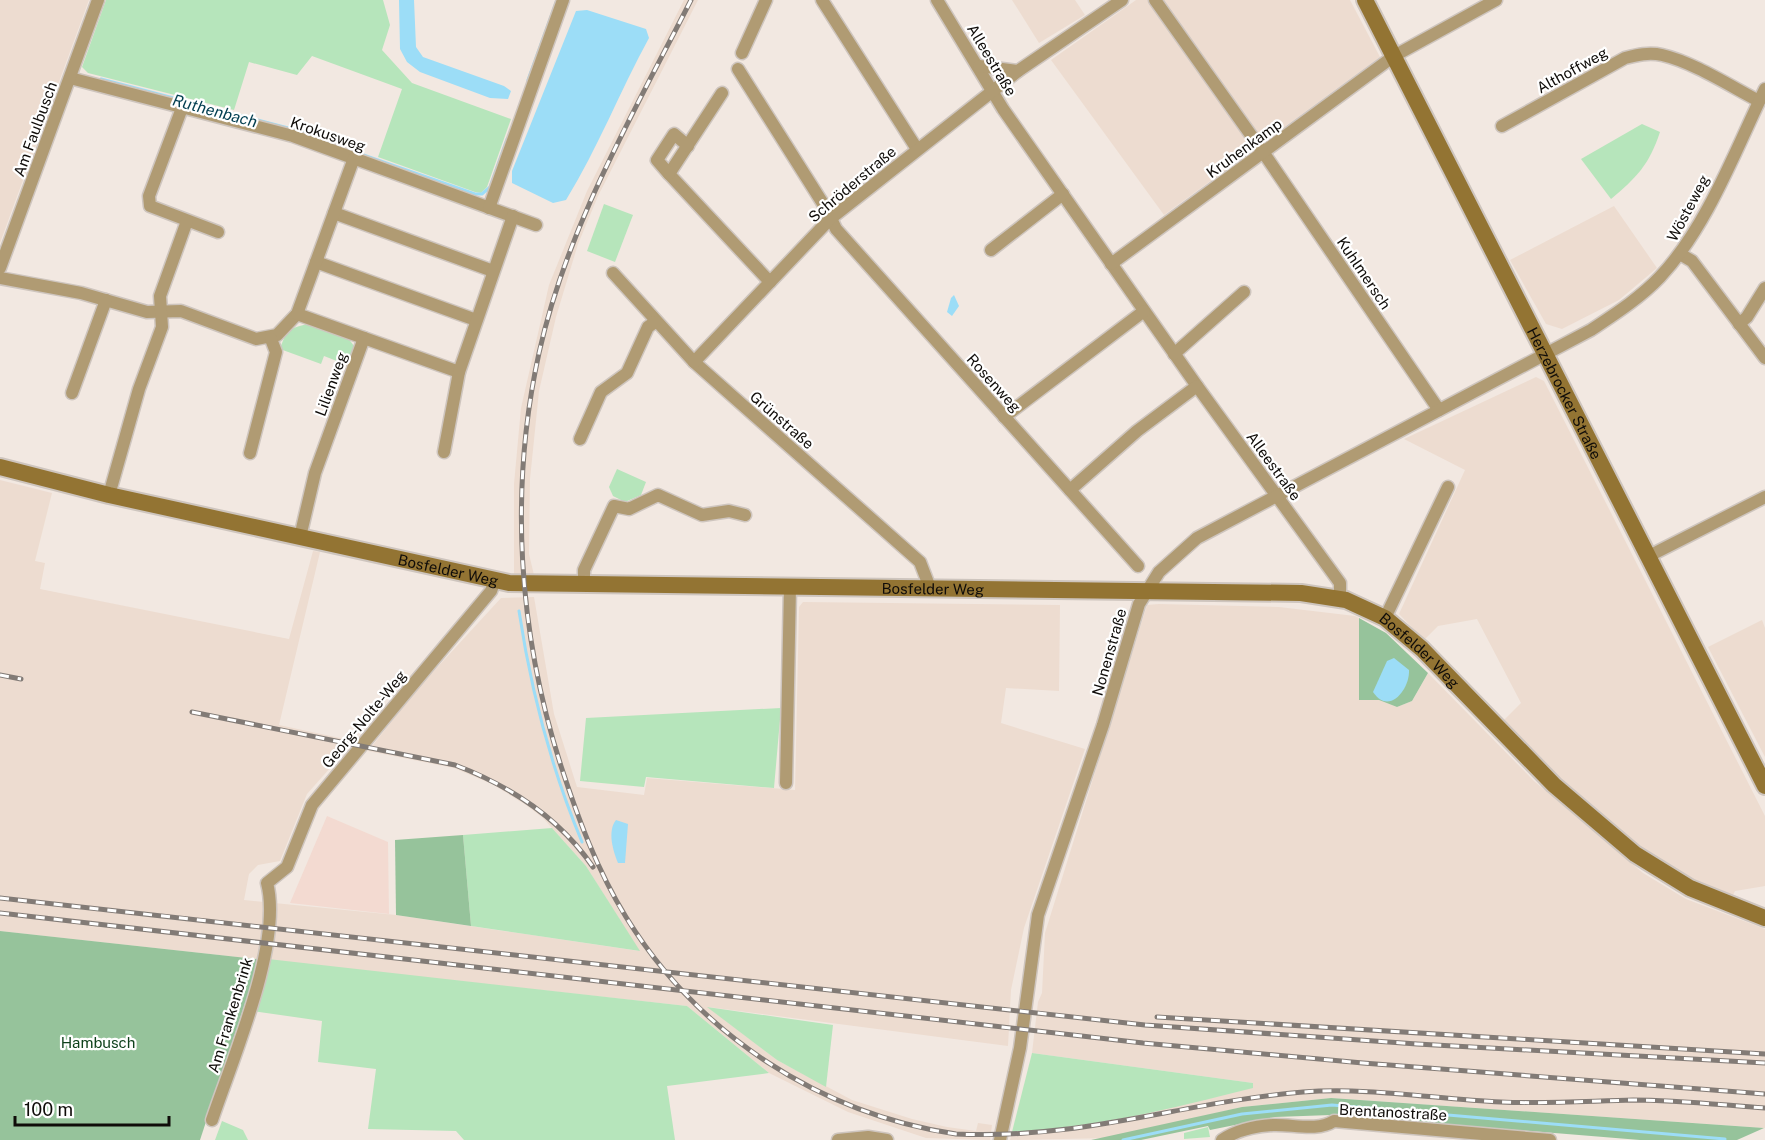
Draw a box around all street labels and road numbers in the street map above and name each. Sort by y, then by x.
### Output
street label: Alleestraße [964,21,1020,99]
street label: Althoffweg [1534,44,1610,96]
street label: Am Faulbusch [10,79,60,179]
street label: Krokusweg [288,113,368,155]
street label: Kruhenkamp [1203,115,1285,181]
street label: Schröderstraße [805,143,899,225]
street label: Wösteweg [1663,172,1713,244]
street label: Kuhlmersch [1334,234,1394,312]
street label: Herzebrocker Straße [1524,324,1606,462]
street label: Lilienweg [312,350,350,418]
street label: Rosenweg [964,351,1024,415]
street label: Grünstraße [747,388,817,452]
street label: Alleestraße [1243,428,1305,504]
street label: Bosfelder Weg [396,550,500,589]
street label: Bosfelder Weg [881,579,984,597]
street label: Nonenstraße [1088,606,1130,698]
street label: Bosfelder Weg [1376,609,1463,691]
street label: Georg-Nolte-Weg [318,667,410,771]
street label: Am Frankenbrink [204,955,256,1075]
street label: Brentanostraße [1338,1101,1448,1123]

